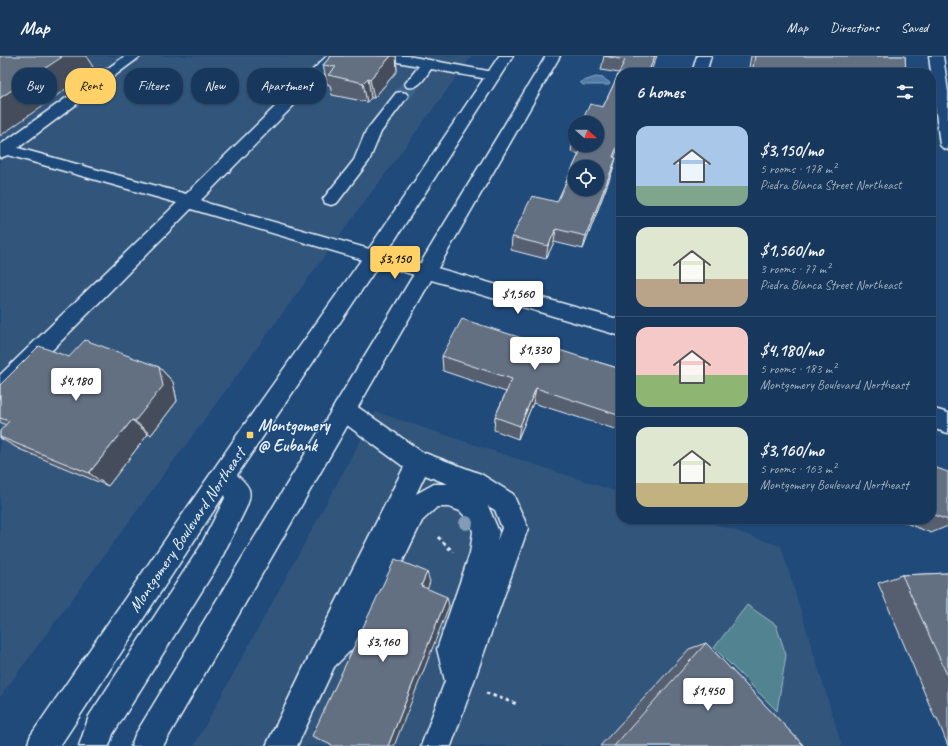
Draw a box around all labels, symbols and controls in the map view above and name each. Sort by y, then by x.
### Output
text: Map [20,16,50,40]
text: Map [787,19,808,36]
text: Directions [830,19,879,36]
text: Saved [901,19,928,36]
chip: Buy [12,68,57,104]
chip: Rent [65,68,116,104]
chip: Filters [124,68,183,104]
chip: New [191,68,239,104]
chip: Apartment [247,68,326,104]
icon: filters [894,81,916,103]
text: 6 homes [636,82,684,103]
north arrow [568,116,604,152]
map controls [568,116,604,196]
text: $3,150/mo [760,140,823,161]
icon: home [668,142,716,190]
button: locate [568,160,604,196]
text: 5 rooms · 178 m² [760,161,836,177]
text: Piedra Blanca Street Northeast [760,177,902,193]
text: $1,560/mo [760,240,823,261]
icon: home [668,243,716,291]
pin: $3,150 [362,246,428,280]
text: $3,150 [379,251,411,267]
text: 3 rooms · 77 m² [760,261,830,277]
text: Piedra Blanca Street Northeast [760,277,902,293]
pin: $1,560 [485,281,551,315]
text: $1,560 [502,286,534,302]
pin: $1,330 [502,337,568,371]
text: $4,180/mo [760,340,823,361]
text: $1,330 [519,342,551,358]
icon: home [668,343,716,391]
text: 5 rooms · 183 m² [760,361,836,377]
pin: $4,180 [43,368,109,402]
text: $4,180 [60,373,92,389]
text: Montgomery Boulevard Northeast [760,377,909,393]
place label: Montgomery @ Eubank [258,415,332,456]
marker: Montgomery @ Eubank [245,430,255,440]
text: $3,160/mo [760,440,824,461]
street label: Montgomery Boulevard Northeast [124,442,251,616]
icon: home [668,443,716,491]
text: 5 rooms · 163 m² [760,461,836,477]
text: Montgomery Boulevard Northeast [760,477,909,493]
pin: $3,160 [350,629,416,663]
text: $3,160 [367,634,399,650]
pin: $1,450 [675,678,741,712]
text: $1,450 [692,683,724,699]

